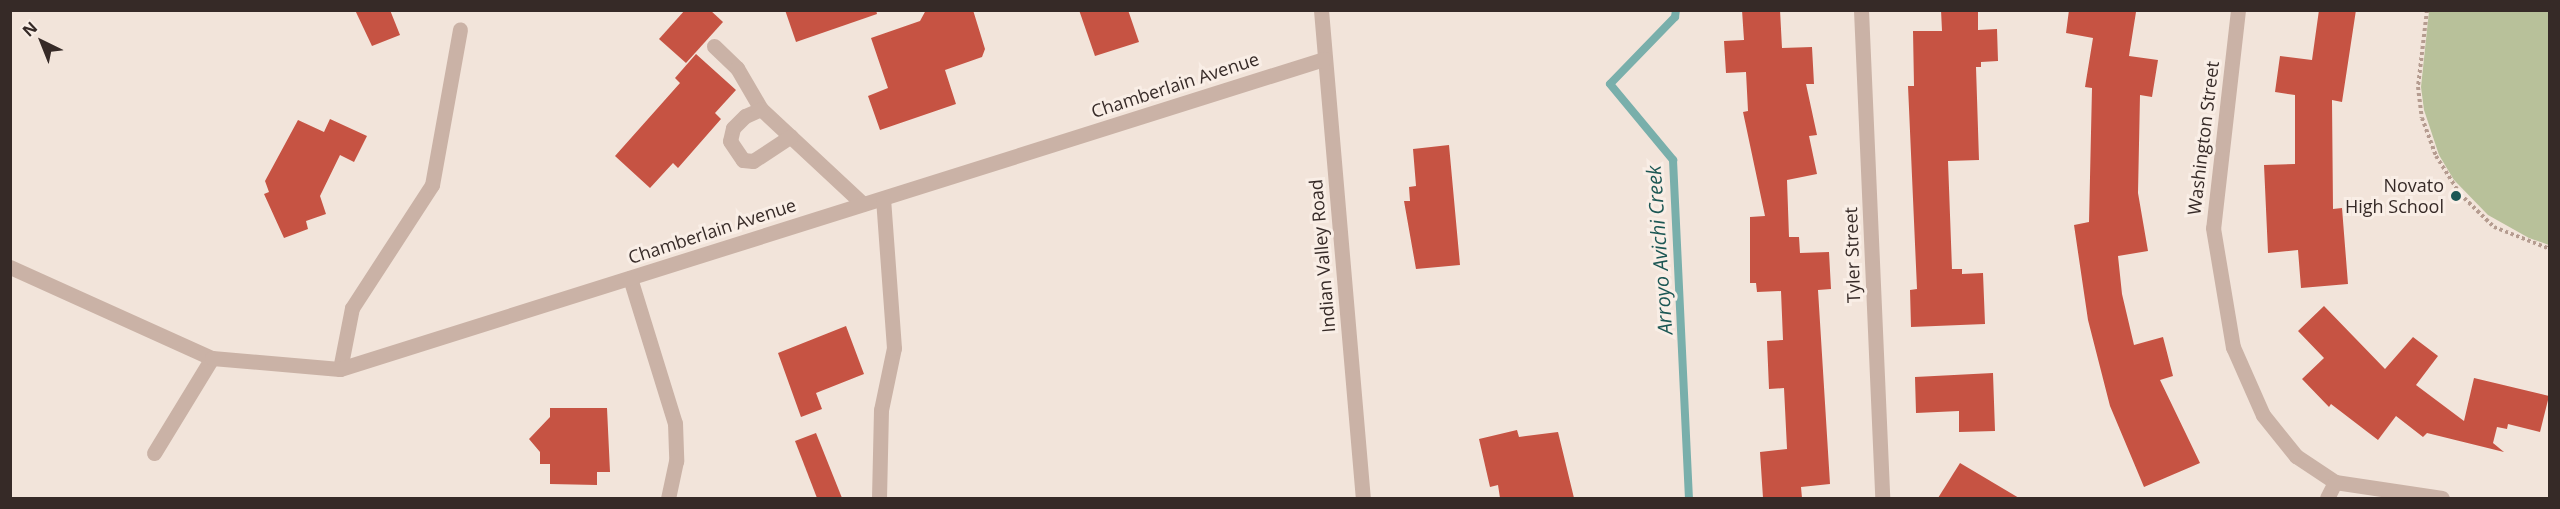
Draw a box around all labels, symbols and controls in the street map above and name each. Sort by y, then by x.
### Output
north arrow [12,12,72,72]
text: N [17,16,42,41]
street label: Chamberlain Avenue [1088,48,1262,122]
street label: Washington Street [2183,60,2223,216]
water label: Arroyo Avichi Creek [1641,165,1677,335]
place label: Novato High School [2345,175,2444,218]
street label: Indian Valley Road [1305,178,1339,334]
marker: Novato High School [2449,189,2463,203]
street label: Chamberlain Avenue [625,194,799,268]
street label: Tyler Street [1840,207,1864,303]

